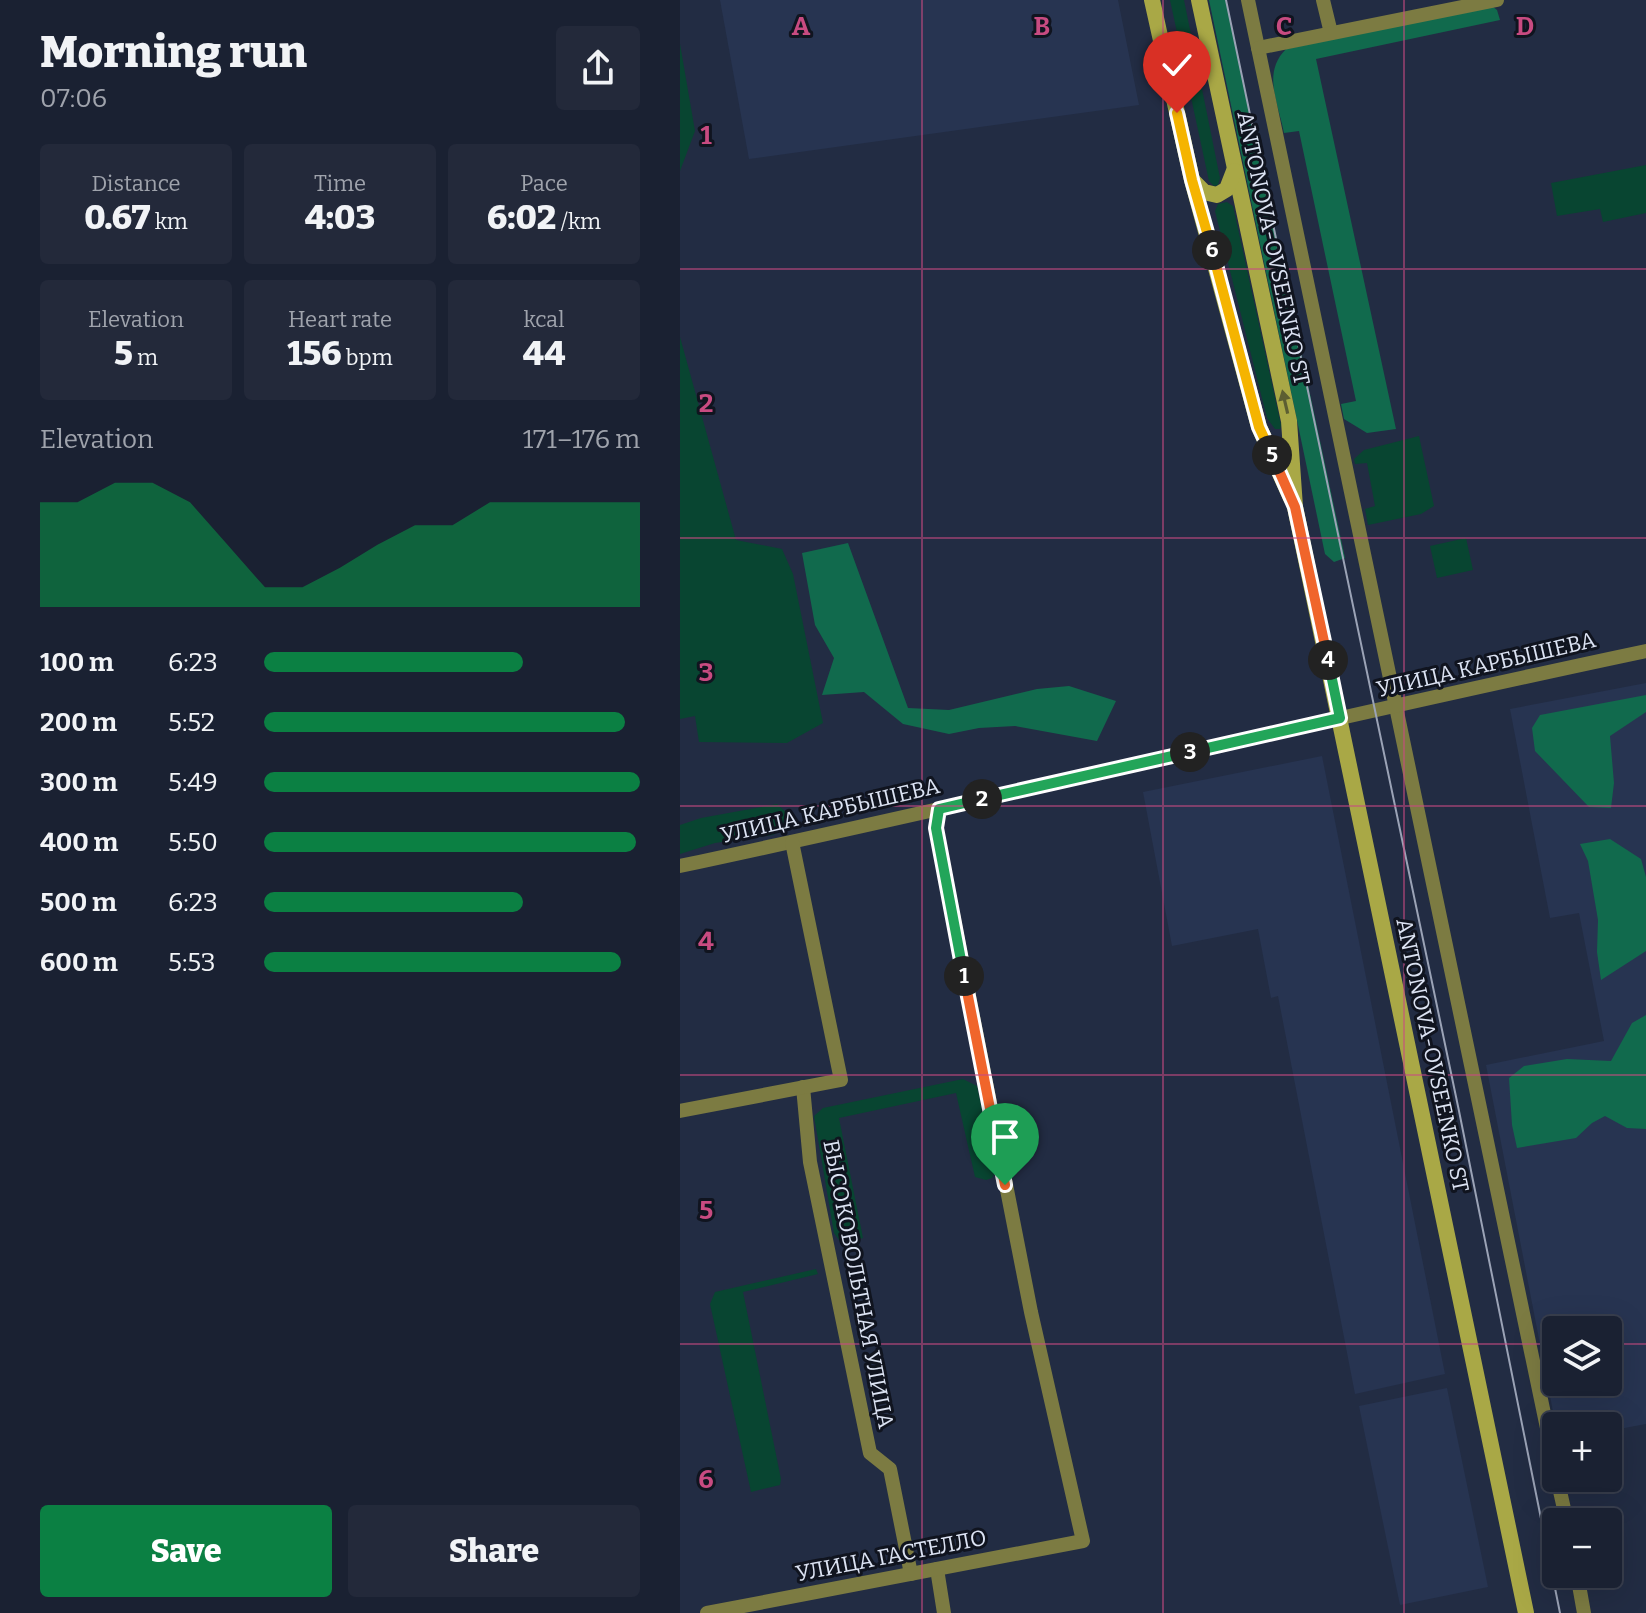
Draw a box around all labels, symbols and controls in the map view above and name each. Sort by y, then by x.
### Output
text: A [792,11,811,42]
text: B [1034,11,1050,42]
text: C [1276,11,1292,42]
text: D [1516,11,1534,42]
text: Morning run [40,26,307,79]
button: share [556,26,640,110]
pin [1143,31,1211,113]
icon: check [1155,43,1199,87]
text: 07:06 [40,83,107,114]
street label: ANTONOVA-OVSEENKO ST [1231,109,1316,388]
text: 1 [700,120,712,151]
text: Distance [91,170,181,197]
text: Time [314,170,366,197]
text: Pace [520,170,568,197]
text: 0.67 [84,197,150,238]
text: 4:03 [305,197,375,238]
text: 6:02 [487,197,556,238]
text: km [150,208,188,235]
text: /km [556,208,601,235]
pin: 6 [1192,230,1232,270]
text: 6 [1205,236,1219,263]
text: Elevation [88,306,184,333]
text: Heart rate [288,306,392,333]
text: kcal [524,306,564,333]
text: 5 [114,333,133,374]
text: 156 [287,333,341,374]
text: 44 [523,333,565,374]
text: m [133,344,158,371]
text: bpm [341,344,393,371]
text: 2 [699,388,713,419]
one-way arrow [1278,389,1291,414]
text: Elevation [40,424,153,455]
text: 171–176 m [523,424,640,455]
pin: 5 [1252,435,1292,475]
text: 5 [1266,441,1278,468]
street label: УЛИЦА КАРБЫШЕВА [1374,626,1599,703]
pin: 4 [1308,640,1348,680]
text: 4 [1321,646,1335,673]
text: 100 m [40,647,114,678]
text: 6:23 [168,647,218,678]
text: 3 [699,657,713,688]
text: 200 m [40,707,117,738]
text: 5:52 [168,707,215,738]
pin: 3 [1170,732,1210,772]
text: 3 [1184,738,1196,765]
text: 300 m [40,767,117,798]
text: 5:49 [168,767,218,798]
street label: УЛИЦА КАРБЫШЕВА [718,772,943,849]
pin: 2 [962,779,1002,819]
text: 2 [976,785,988,812]
text: 400 m [40,827,118,858]
text: 5:50 [168,827,218,858]
text: 500 m [40,887,117,918]
text: 6:23 [168,887,218,918]
street label: ANTONOVA-OVSEENKO ST [1390,916,1475,1195]
text: 4 [698,926,714,957]
text: 600 m [40,947,118,978]
text: 5:53 [168,947,215,978]
pin: 1 [944,956,984,996]
text: 1 [959,962,969,989]
pin [971,1103,1039,1185]
icon: arrive [983,1115,1027,1159]
street label: ВЫСОКОВОЛЬТНАЯ УЛИЦА [817,1137,900,1431]
text: 5 [699,1195,713,1226]
map controls [1542,1316,1622,1588]
button: layers [1542,1316,1622,1396]
button: + [1542,1412,1622,1492]
text: 6 [698,1464,714,1495]
button: Save [40,1505,332,1597]
button: Share [348,1505,640,1597]
button: − [1542,1508,1622,1588]
street label: УЛИЦА ГАСТЕЛЛО [794,1524,989,1587]

